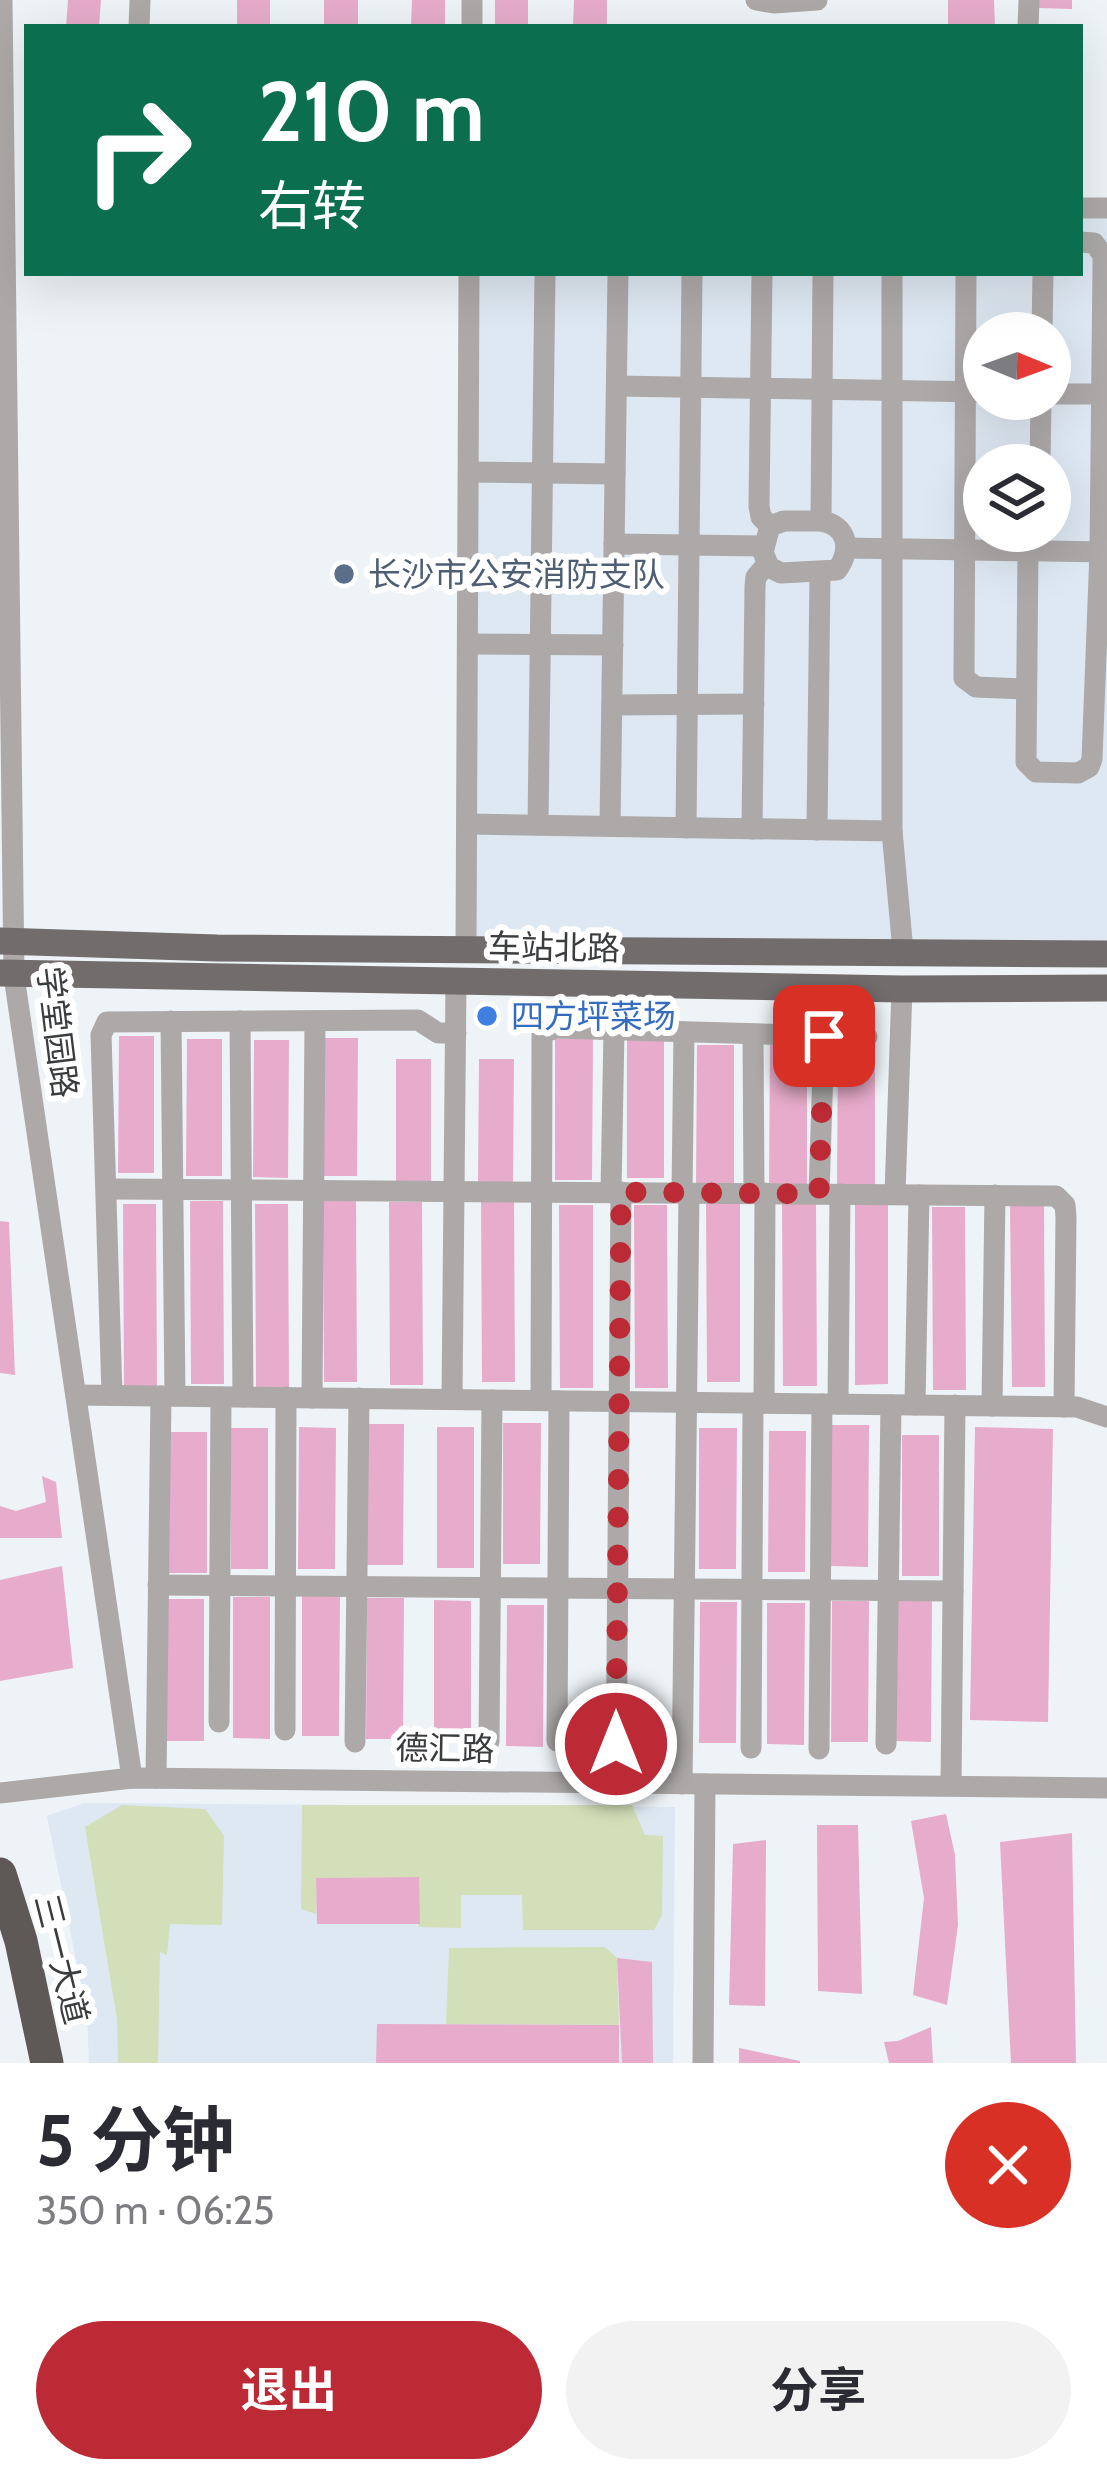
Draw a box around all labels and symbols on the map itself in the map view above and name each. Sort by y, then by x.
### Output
north arrow [963,312,1071,420]
place label: 长沙市公安消防支队 [368,554,665,594]
marker: 长沙市公安消防支队 [331,561,357,587]
street label: 车站北路 [488,926,620,968]
street label: 学堂园路 [30,964,86,1100]
pin [773,985,875,1087]
place label: 四方坪菜场 [511,996,676,1036]
marker: 四方坪菜场 [474,1003,500,1029]
position arrow [553,1681,679,1807]
street label: 德汇路 [395,1727,495,1769]
street label: 三一大道 [27,1890,97,2028]

